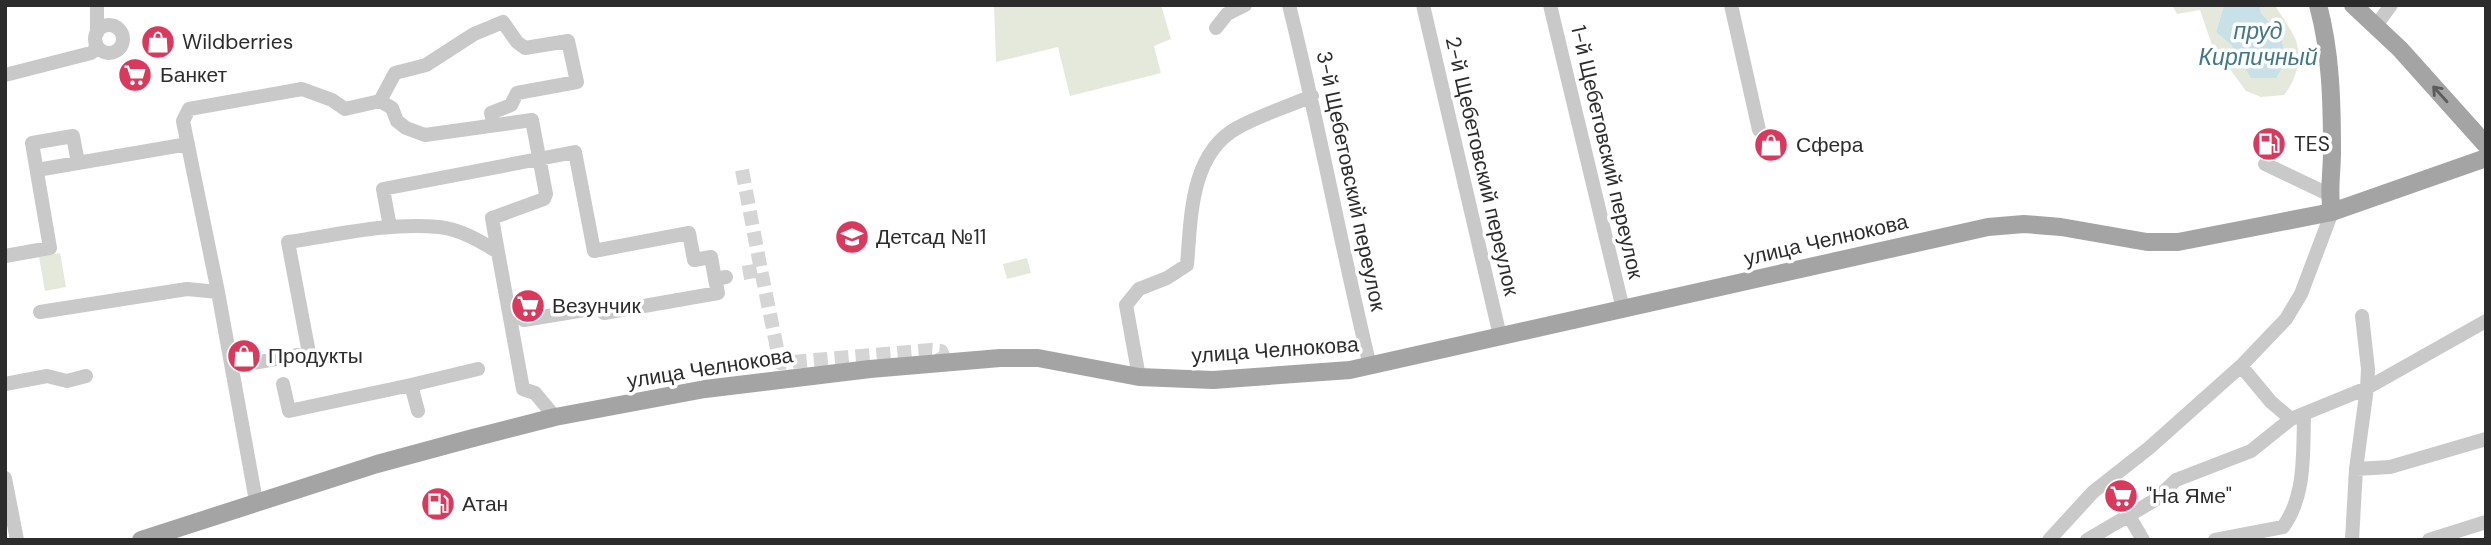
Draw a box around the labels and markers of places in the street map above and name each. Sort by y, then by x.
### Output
shop icon: Wildberries [139,23,177,61]
place label: Wildberries [182,28,293,56]
supermarket icon: Банкет [116,56,154,94]
place label: Банкет [160,61,227,89]
fuel station icon: TES [2250,125,2288,163]
shop icon: Сфера [1752,126,1790,164]
place label: TES [2294,130,2330,158]
place label: Сфера [1796,131,1864,159]
school or university icon: Детсад №11 [833,218,871,256]
place label: Детсад №11 [876,223,986,251]
supermarket icon: Везунчик [509,287,547,325]
place label: Везунчик [552,292,641,320]
shop icon: Продукты [225,337,263,375]
place label: Продукты [268,342,363,370]
supermarket icon: "На Яме" [2102,477,2140,515]
place label: "На Яме" [2146,482,2232,510]
fuel station icon: Атан [419,485,457,523]
place label: Атан [462,490,508,518]

